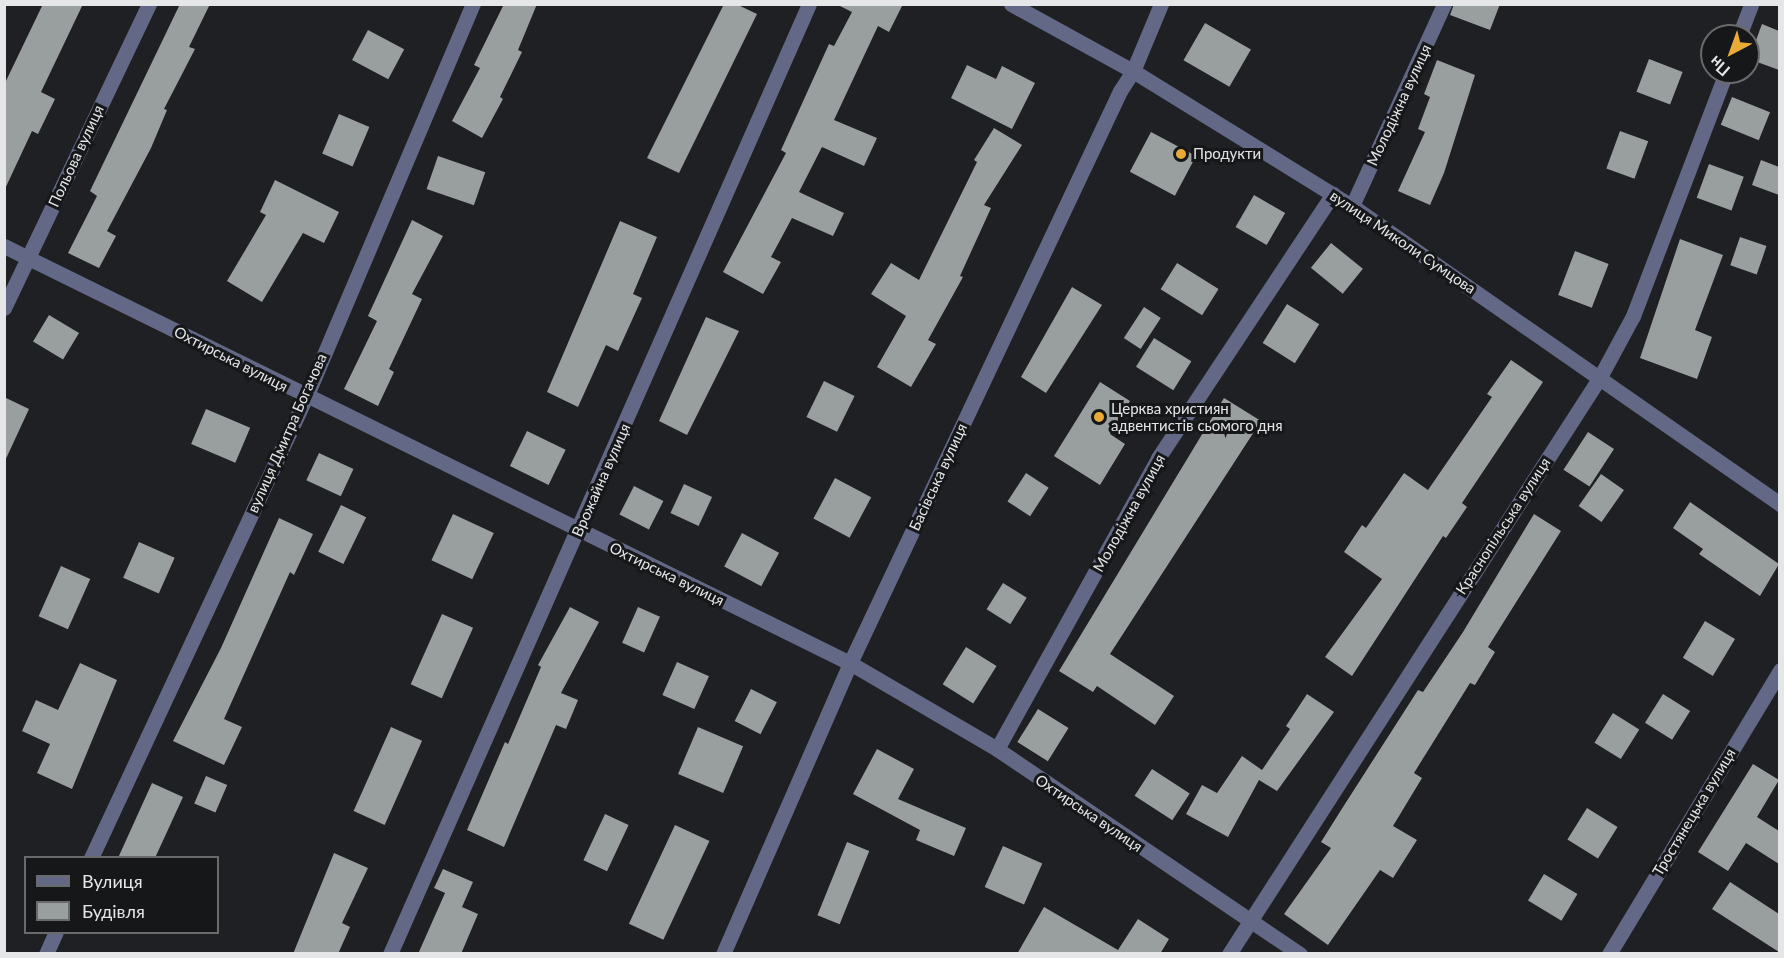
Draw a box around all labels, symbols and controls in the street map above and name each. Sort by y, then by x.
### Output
north arrow [1700,24,1760,84]
street label: Молодіжна вулиця [1363,42,1435,168]
text: Пн [1705,52,1733,80]
street label: Польова вулиця [45,102,107,210]
place label: Продукти [1193,145,1261,163]
marker: Продукти [1174,147,1188,161]
street label: вулиця Миколи Сумцова [1327,186,1479,298]
street label: Охтирська вулиця [171,323,291,395]
street label: вулиця Дмитра Богачова [244,351,330,515]
place label: Церква християн адвентистів сьомого дня [1111,399,1283,434]
marker: Церква християн адвентистів сьомого дня [1092,410,1106,424]
street label: Басівська вулиця [905,420,971,534]
street label: Врожайна вулиця [568,421,634,539]
street label: Молодіжна вулиця [1089,451,1169,575]
street label: Краснопільська вулиця [1452,454,1554,598]
street label: Охтирська вулиця [607,538,727,610]
street label: Тростянецька вулиця [1649,745,1739,879]
street label: Охтирська вулиця [1032,770,1146,856]
legend [24,856,219,934]
text: Вулиця [82,870,143,892]
text: Будівля [82,900,145,922]

